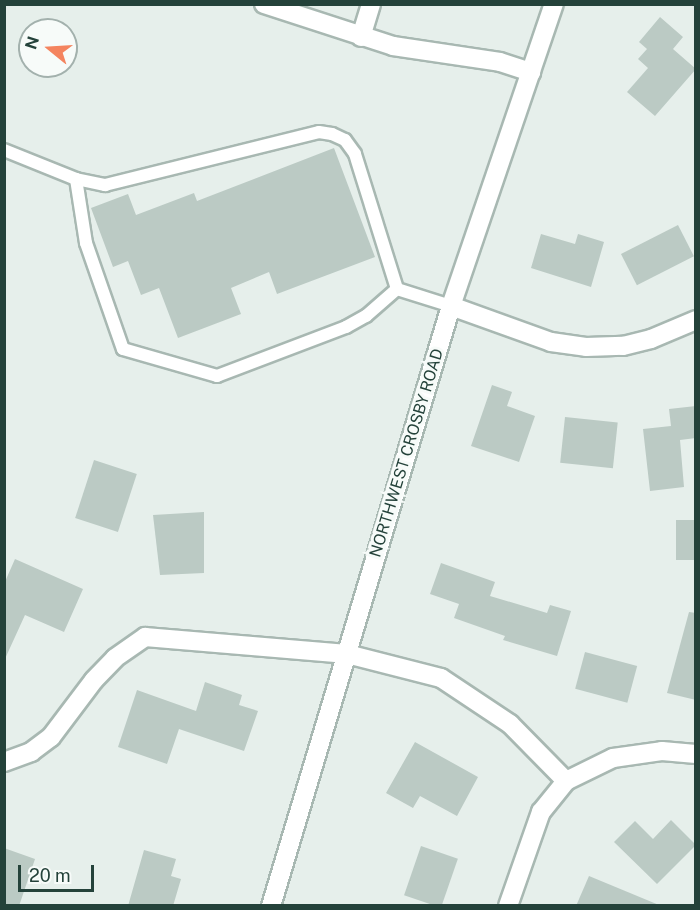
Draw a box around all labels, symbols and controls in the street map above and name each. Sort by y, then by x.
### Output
north arrow [18,18,78,78]
text: N [21,34,43,52]
street label: NORTHWEST CROSBY ROAD [366,346,448,560]
scale bar [21,853,98,891]
text: 20 m [29,865,71,886]

